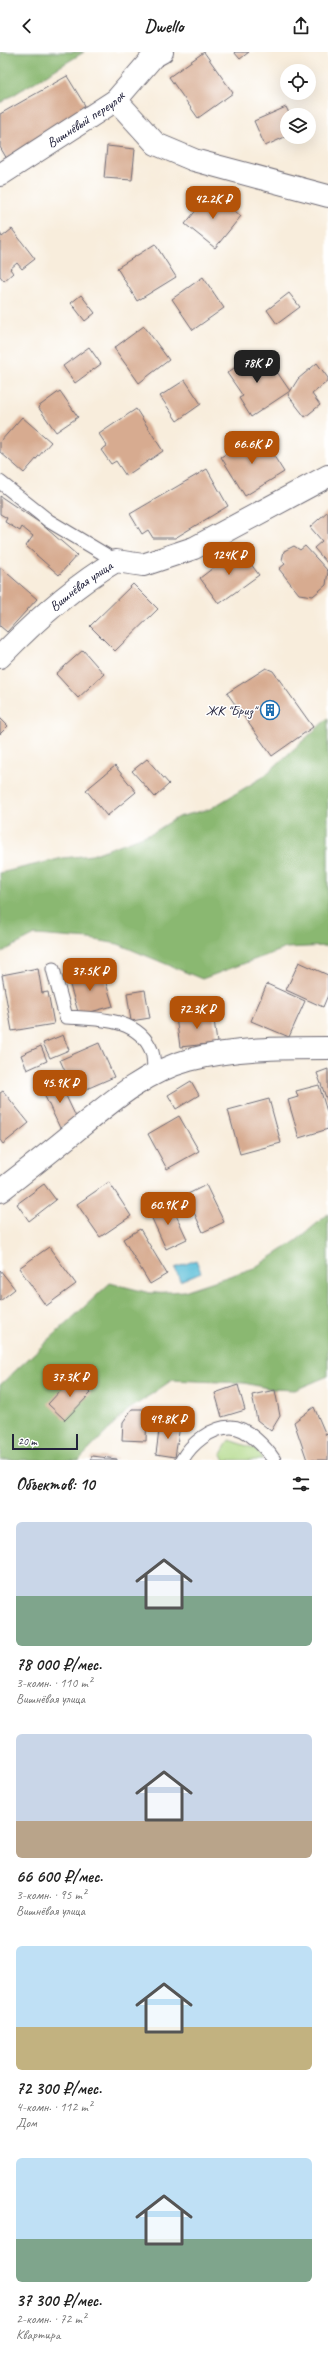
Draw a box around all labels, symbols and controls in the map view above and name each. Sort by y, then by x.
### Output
icon: back [16,15,38,37]
text: Dwello [144,15,184,37]
icon: share [290,15,312,37]
map controls [280,64,316,144]
button: locate [280,64,316,100]
street label: Вишнёвый переулок [43,86,129,151]
button: layers [280,108,316,144]
pin: 42.2K ₽ [176,186,250,220]
text: 42.2K ₽ [195,191,231,207]
pin: 78K ₽ [229,350,285,384]
text: 78K ₽ [243,355,271,371]
pin: 66.6K ₽ [215,431,289,465]
text: 66.6K ₽ [233,436,271,452]
pin: 124K ₽ [196,542,262,576]
text: 124K ₽ [212,547,246,563]
street label: Вишнёвая улица [46,556,117,615]
building icon: ЖК "Бриз" [259,699,281,721]
place label: ЖК "Бриз" [206,702,259,719]
pin: 37.5K ₽ [53,958,127,992]
text: 37.5K ₽ [72,963,108,979]
pin: 72.3K ₽ [160,996,234,1030]
text: 72.3K ₽ [179,1001,215,1017]
pin: 45.9K ₽ [23,1070,97,1104]
text: 45.9K ₽ [42,1075,78,1091]
pin: 60.9K ₽ [131,1192,205,1226]
text: 60.9K ₽ [150,1197,186,1213]
pin: 37.3K ₽ [33,1364,107,1398]
text: 37.3K ₽ [52,1369,88,1385]
pin: 49.8K ₽ [131,1406,205,1440]
text: 49.8K ₽ [150,1411,186,1427]
scale bar [12,1432,78,1451]
text: 20 m [18,1434,37,1448]
icon: filters [290,1473,312,1495]
text: Объектов: 10 [16,1474,95,1495]
icon: home [128,1548,200,1620]
text: 78 000 ₽/мес. [16,1654,102,1675]
text: 3-комн. · 110 m² [16,1675,92,1691]
text: Вишнёвая улица [16,1691,85,1707]
icon: home [128,1760,200,1832]
text: 66 600 ₽/мес. [16,1866,103,1887]
text: 3-комн. · 95 m² [16,1887,86,1903]
text: Вишнёвая улица [16,1903,85,1919]
icon: home [128,1972,200,2044]
text: 72 300 ₽/мес. [16,2078,102,2099]
text: 4-комн. · 112 m² [16,2099,92,2115]
text: Дом [16,2115,37,2131]
icon: home [128,2184,200,2256]
text: 37 300 ₽/мес. [16,2290,102,2311]
text: 2-комн. · 72 m² [16,2311,86,2327]
text: Квартира [16,2327,60,2343]

